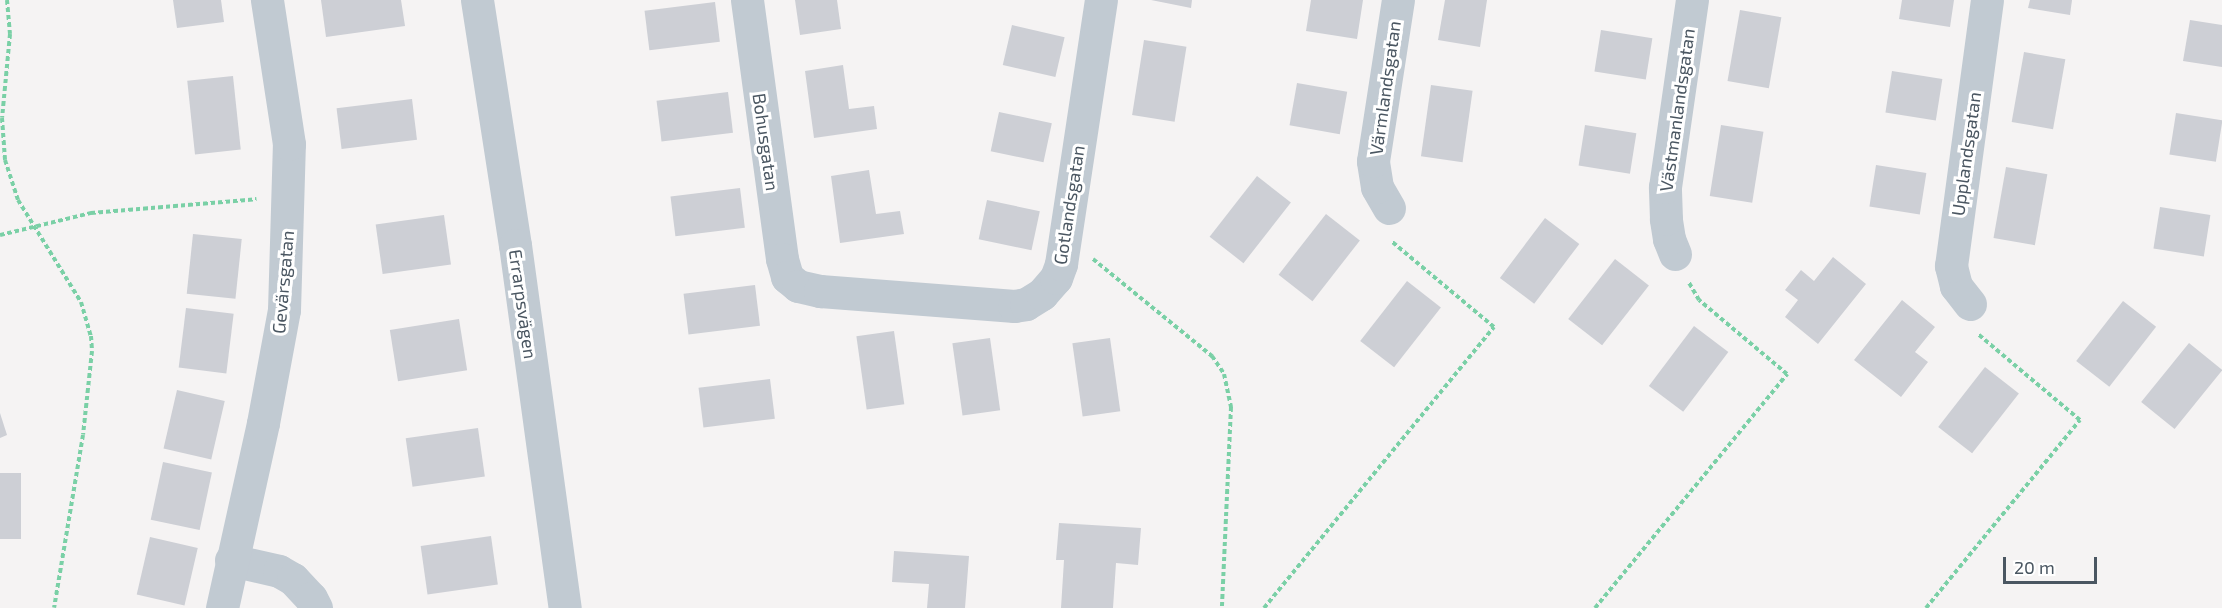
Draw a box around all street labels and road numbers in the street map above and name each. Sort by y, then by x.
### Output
street label: Värmlandsgatan [1365,19,1405,157]
street label: Västmanlandsgatan [1655,27,1699,193]
street label: Upplandsgatan [1947,91,1985,217]
street label: Bohusgatan [748,92,784,192]
street label: Gotlandsgatan [1049,144,1089,266]
street label: Gevärsgatan [268,229,298,335]
street label: Errarpsvägen [505,248,541,360]

